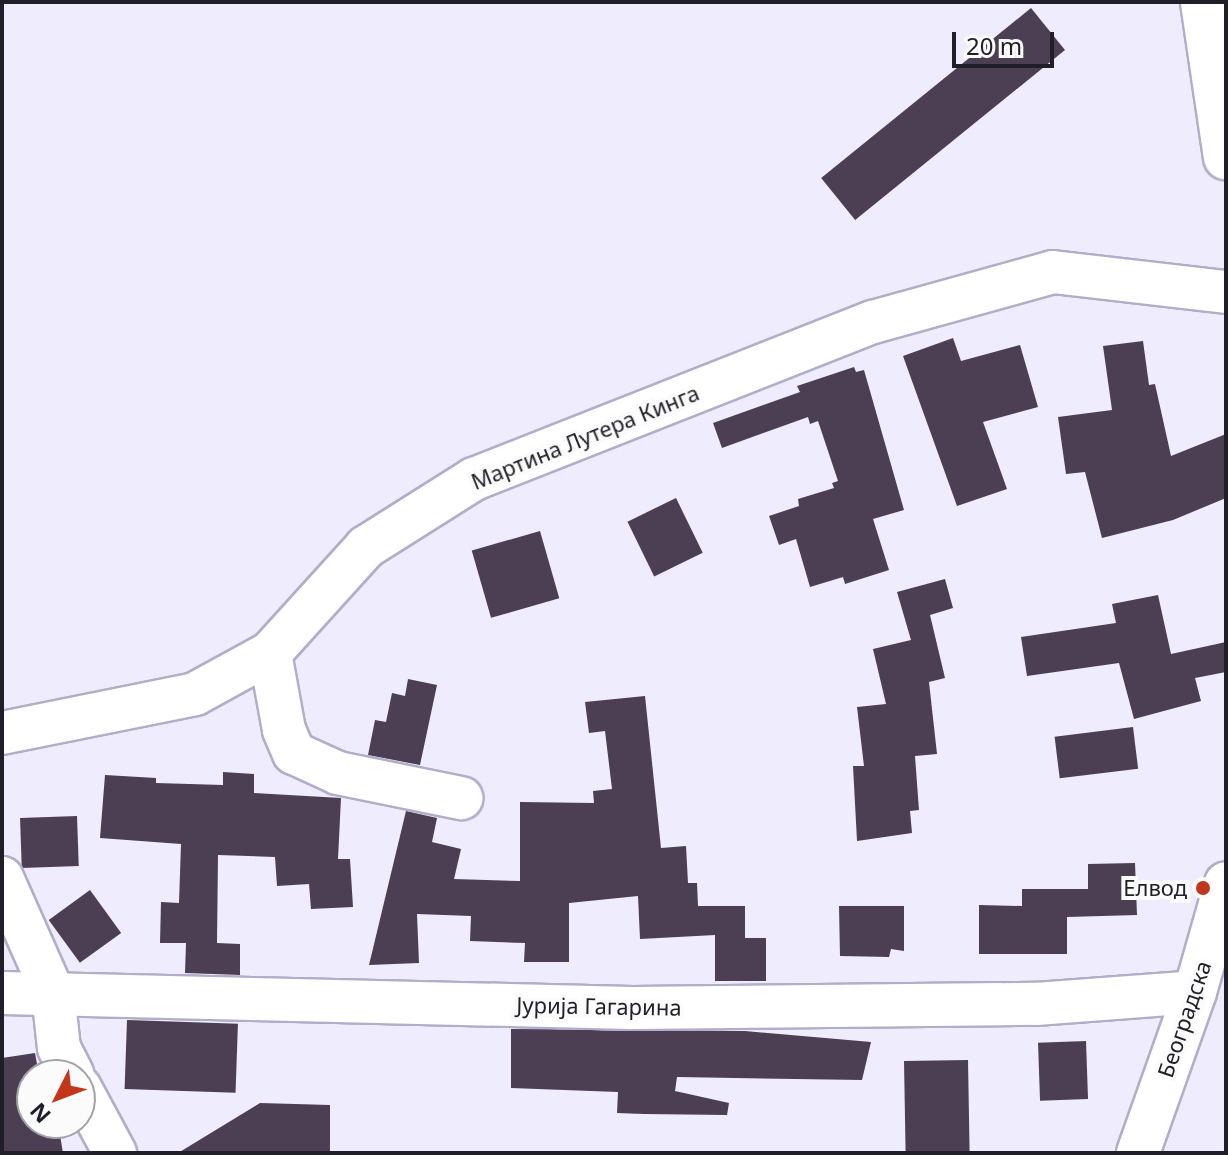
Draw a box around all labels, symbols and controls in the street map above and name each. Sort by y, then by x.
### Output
scale bar [956,16,1058,66]
text: 20 m [966,29,1022,62]
street label: Мартина Лутера Кинга [467,379,703,495]
place label: Елвод [1123,875,1187,901]
marker: Елвод [1194,879,1212,897]
street label: Београдска [1152,957,1216,1081]
street label: Јурија Гагарина [516,991,682,1021]
north arrow [16,1059,96,1139]
text: N [23,1097,57,1130]

